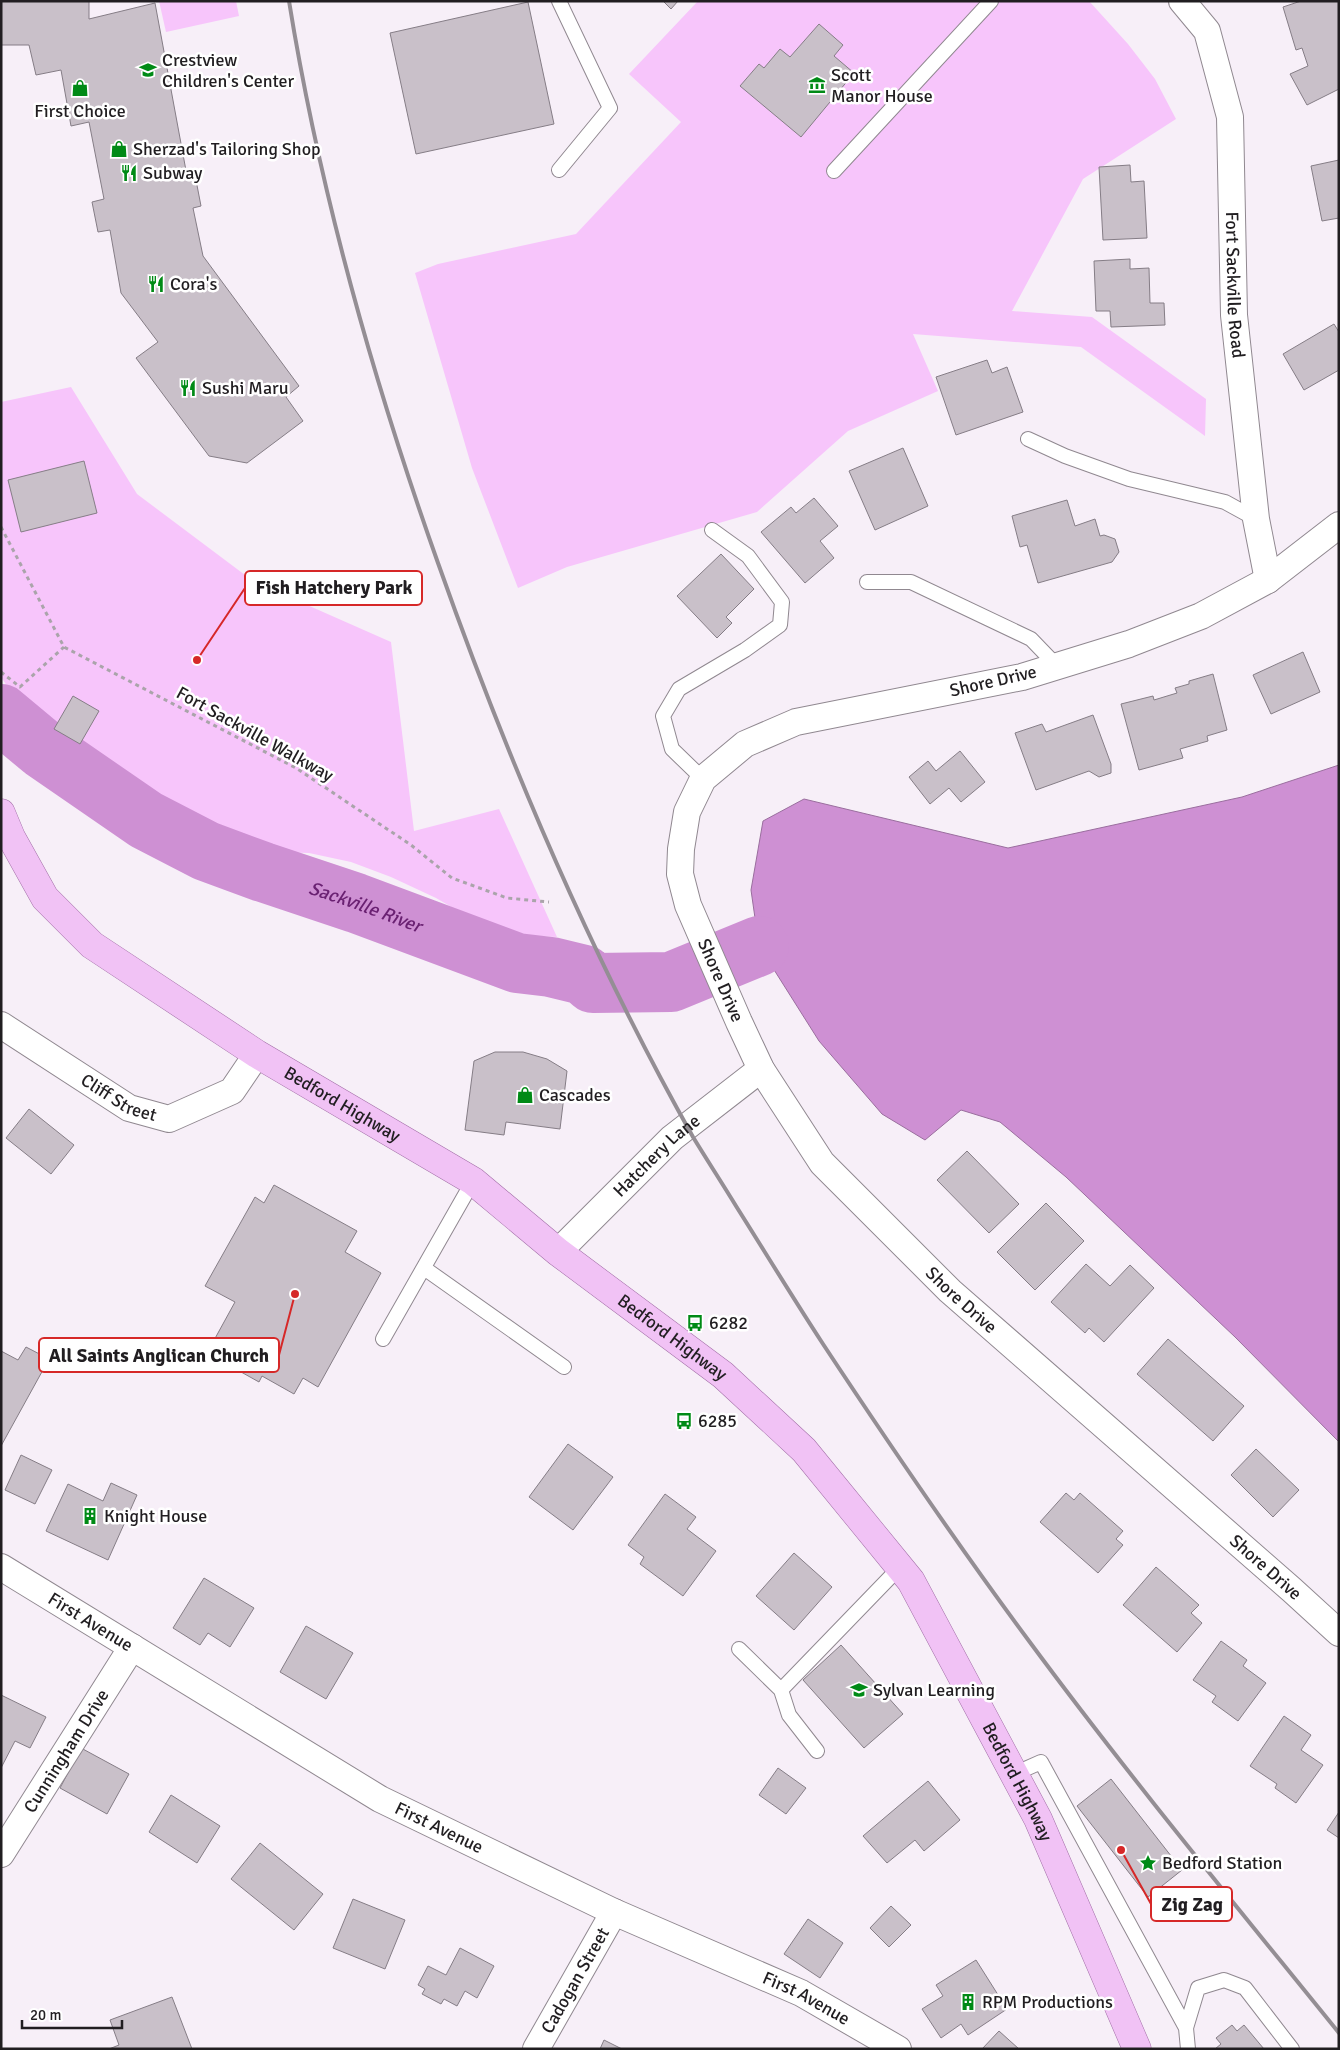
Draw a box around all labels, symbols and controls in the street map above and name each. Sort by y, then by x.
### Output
place label: Crestview Children's Center [162,49,295,92]
school or university icon: Crestview Children's Center [138,60,158,80]
place label: Scott Manor House [831,64,933,107]
museum icon: Scott Manor House [807,75,827,95]
shop icon: First Choice [70,78,90,98]
place label: First Choice [34,100,126,122]
place label: Sherzad's Tailoring Shop [133,138,321,160]
shop icon: Sherzad's Tailoring Shop [109,139,129,159]
place label: Subway [143,162,203,184]
restaurant icon: Subway [119,163,139,183]
street label: Fort Sackville Road [1221,211,1250,359]
place label: Cora's [170,273,217,295]
restaurant icon: Cora's [146,274,166,294]
place label: Sushi Maru [202,377,289,399]
restaurant icon: Sushi Maru [178,378,198,398]
callout: Fish Hatchery Park [245,571,422,605]
text: Fish Hatchery Park [256,576,413,600]
street label: Shore Drive [947,660,1039,702]
street label: Fort Sackville Walkway [173,682,338,787]
water label: Sackville River [306,876,428,939]
street label: Shore Drive [693,935,749,1025]
street label: Bedford Highway [280,1061,405,1147]
street label: Cliff Street [77,1069,159,1126]
place label: Cascades [539,1084,611,1106]
shop icon: Cascades [515,1085,535,1105]
street label: Hatchery Lane [608,1109,704,1202]
street label: Shore Drive [921,1262,1002,1338]
street label: Bedford Highway [613,1289,732,1386]
place label: 6282 [709,1312,748,1334]
bus stop icon: 6282 [685,1313,705,1333]
callout: All Saints Anglican Church [39,1338,279,1372]
text: All Saints Anglican Church [49,1344,269,1368]
place label: 6285 [698,1410,737,1432]
bus stop icon: 6285 [674,1411,694,1431]
place label: Knight House [104,1505,207,1527]
building icon: Knight House [80,1506,100,1526]
street label: Shore Drive [1225,1530,1306,1605]
street label: First Avenue [44,1588,137,1656]
place label: Sylvan Learning [873,1679,995,1701]
school or university icon: Sylvan Learning [849,1680,869,1700]
street label: Cunningham Drive [19,1685,114,1817]
street label: Bedford Highway [977,1719,1057,1845]
street label: First Avenue [391,1797,487,1858]
place label: Bedford Station [1162,1852,1282,1874]
place icon: Bedford Station [1138,1853,1158,1873]
callout: Zig Zag [1151,1887,1232,1921]
text: Zig Zag [1161,1893,1223,1917]
street label: Cadogan Street [536,1924,614,2037]
street label: First Avenue [759,1967,854,2030]
place label: RPM Productions [982,1991,1113,2013]
building icon: RPM Productions [958,1992,978,2012]
scale bar [22,1998,122,2030]
text: 20 m [30,2006,61,2024]

